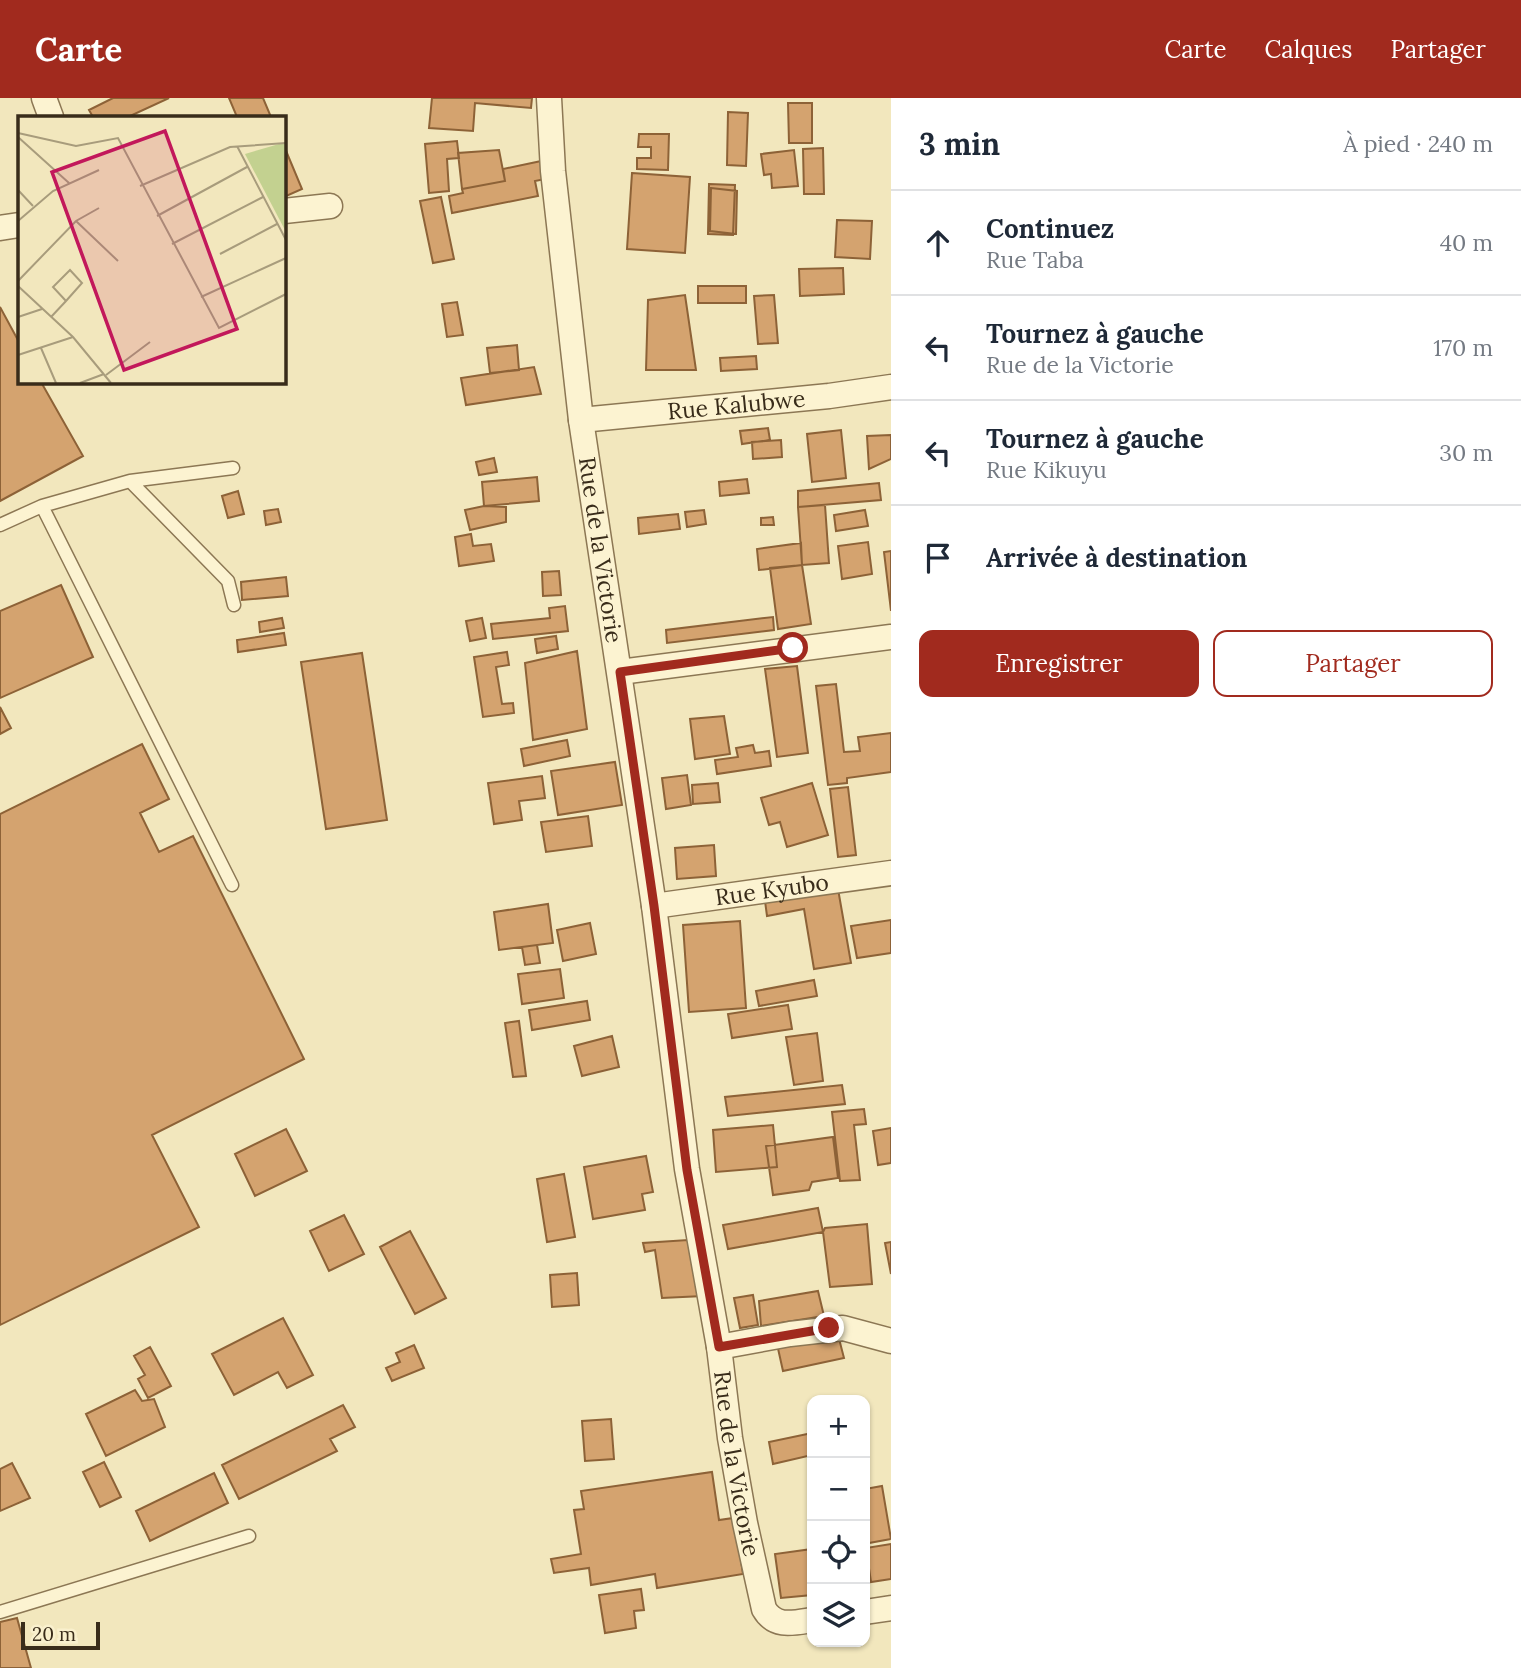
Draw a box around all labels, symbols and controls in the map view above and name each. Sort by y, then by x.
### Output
text: Carte [35,28,122,70]
text: Carte [1164,34,1226,65]
text: Calques [1264,34,1352,65]
text: Partager [1390,34,1486,65]
inset map [18,116,285,383]
text: 3 min [919,125,1000,163]
text: À pied · 240 m [1343,129,1493,158]
text: Continuez [986,212,1114,245]
icon: ahead [919,224,957,262]
text: 40 m [1440,228,1493,257]
text: Rue Taba [986,245,1084,274]
text: Tournez à gauche [986,317,1204,350]
icon: left [919,329,957,367]
text: 170 m [1433,333,1493,362]
text: Rue de la Victorie [986,350,1174,379]
street label: Rue Kalubwe [666,383,806,426]
text: Tournez à gauche [986,422,1204,455]
icon: left [919,434,957,472]
text: 30 m [1439,438,1493,467]
street label: Rue de la Victorie [573,455,629,645]
text: Rue Kikuyu [986,455,1107,484]
icon: arrive [919,539,957,577]
text: Arrivée à destination [986,541,1247,574]
button: Enregistrer [919,630,1199,697]
button: Partager [1213,630,1493,697]
route start [777,632,808,663]
street label: Rue Kyubo [713,867,831,911]
route end [813,1312,844,1343]
street label: Rue de la Victorie [708,1369,767,1559]
map controls [807,1395,870,1647]
button: + [807,1395,870,1458]
button: − [807,1458,870,1521]
button: locate [807,1521,870,1584]
button: layers [807,1584,870,1647]
scale bar [21,1619,100,1651]
text: 20 m [32,1622,76,1646]

